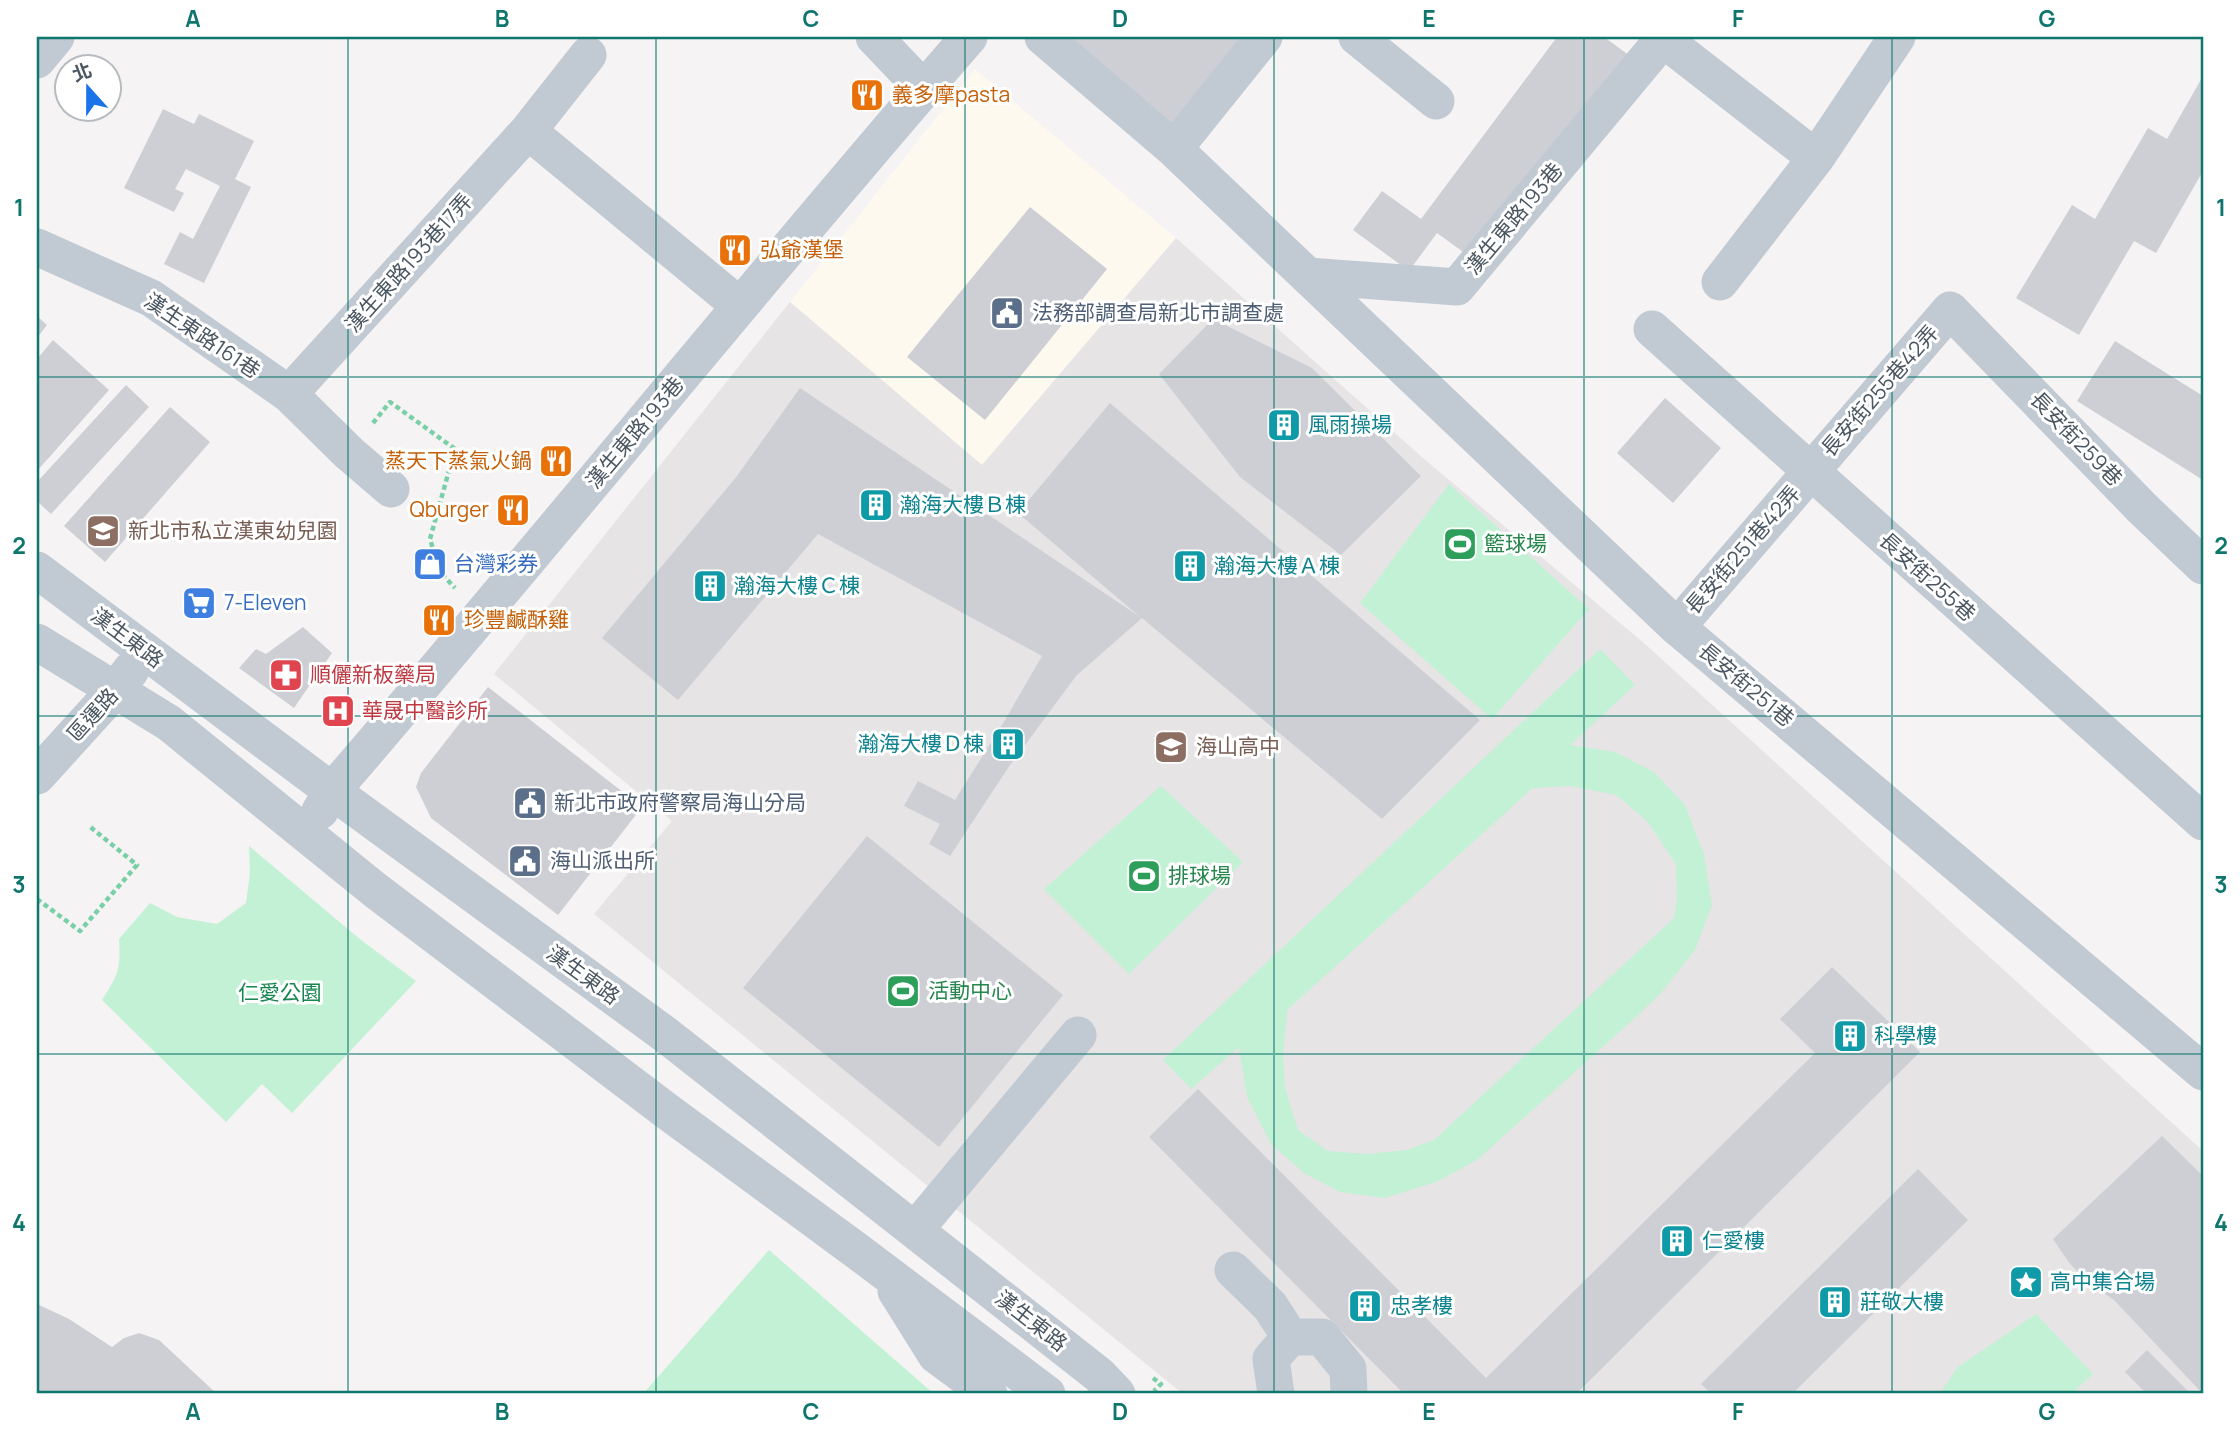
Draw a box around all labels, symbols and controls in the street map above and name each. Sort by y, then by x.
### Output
text: A [185,2,201,34]
text: B [495,2,509,34]
text: C [803,2,820,34]
text: D [1112,2,1128,34]
text: E [1422,2,1436,34]
text: F [1732,2,1744,34]
text: G [2039,2,2056,34]
north arrow [52,52,122,122]
text: 北 [68,57,95,88]
restaurant icon: 義多摩pasta [848,76,886,114]
place label: 義多摩pasta [892,80,1010,108]
street label: 漢生東路193巷 [1458,157,1568,280]
street label: 漢生東路193巷17弄 [338,187,478,338]
text: 1 [14,191,24,223]
text: 1 [2216,191,2226,223]
restaurant icon: 弘爺漢堡 [716,231,754,269]
place label: 弘爺漢堡 [760,235,844,263]
street label: 漢生東路161巷 [139,286,266,384]
public building icon: 法務部調查局新北市調查處 [988,294,1026,332]
place label: 法務部調查局新北市調查處 [1032,298,1284,326]
street label: 長安街255巷42弄 [1814,319,1944,462]
street label: 漢生東路193巷 [579,371,689,494]
street label: 長安街259巷 [2025,385,2129,492]
building icon: 風雨操場 [1265,406,1303,444]
place label: 風雨操場 [1308,410,1392,438]
restaurant icon: 蒸天下蒸氣火鍋 [537,442,575,480]
place label: 蒸天下蒸氣火鍋 [385,446,532,474]
street label: 長安街251巷42弄 [1679,479,1806,620]
building icon: 瀚海大樓Ｂ棟 [857,486,895,524]
place label: 瀚海大樓Ｂ棟 [900,490,1026,518]
restaurant icon: Qburger [494,491,532,529]
place label: Qburger [409,495,489,523]
school or university icon: 新北市私立漢東幼兒園 [84,512,122,550]
place label: 新北市私立漢東幼兒園 [128,516,338,544]
sports icon: 籃球場 [1441,525,1479,563]
street label: 長安街255巷 [1874,526,1982,627]
text: 2 [12,529,26,561]
place label: 籃球場 [1484,529,1547,557]
text: 2 [2214,529,2228,561]
shop icon: 台灣彩券 [411,545,449,583]
building icon: 瀚海大樓Ａ棟 [1171,547,1209,585]
place label: 台灣彩券 [454,549,538,577]
place label: 瀚海大樓Ａ棟 [1214,551,1340,579]
building icon: 瀚海大樓Ｃ棟 [691,567,729,605]
place label: 瀚海大樓Ｃ棟 [734,571,860,599]
supermarket icon: 7-Eleven [180,584,218,622]
place label: 7-Eleven [224,588,307,616]
street label: 漢生東路 [86,601,170,674]
restaurant icon: 珍豐鹹酥雞 [420,601,458,639]
place label: 珍豐鹹酥雞 [464,605,569,633]
street label: 長安街251巷 [1693,636,1800,732]
pharmacy icon: 順儷新板藥局 [267,656,305,694]
place label: 順儷新板藥局 [310,660,436,688]
street label: 區運路 [61,682,124,747]
hospital icon: 華晟中醫診所 [319,692,357,730]
place label: 華晟中醫診所 [362,696,488,724]
building icon: 瀚海大樓Ｄ棟 [989,725,1027,763]
school or university icon: 海山高中 [1152,728,1190,766]
place label: 瀚海大樓Ｄ棟 [858,729,984,757]
place label: 海山高中 [1196,732,1280,760]
public building icon: 新北市政府警察局海山分局 [511,784,549,822]
place label: 新北市政府警察局海山分局 [554,788,806,816]
public building icon: 海山派出所 [506,842,544,880]
place label: 海山派出所 [550,846,655,874]
sports icon: 排球場 [1125,857,1163,895]
place label: 排球場 [1168,861,1231,889]
text: 3 [12,868,26,900]
text: 3 [2214,868,2228,900]
street label: 漢生東路 [541,938,626,1010]
sports icon: 活動中心 [884,972,922,1010]
place label: 活動中心 [928,976,1012,1004]
park label: 仁愛公園 [238,978,322,1006]
building icon: 科學樓 [1831,1017,1869,1055]
place label: 科學樓 [1874,1021,1937,1049]
text: 4 [12,1206,26,1238]
text: 4 [2214,1206,2228,1238]
building icon: 仁愛樓 [1658,1222,1696,1260]
place label: 仁愛樓 [1702,1226,1765,1254]
place icon: 高中集合場 [2007,1263,2045,1301]
place label: 高中集合場 [2050,1267,2155,1295]
street label: 漢生東路 [990,1283,1073,1357]
building icon: 莊敬大樓 [1816,1283,1854,1321]
building icon: 忠孝樓 [1346,1287,1384,1325]
place label: 莊敬大樓 [1860,1287,1944,1315]
place label: 忠孝樓 [1390,1291,1453,1319]
text: A [185,1395,201,1427]
text: B [495,1395,509,1427]
text: C [803,1395,820,1427]
text: D [1112,1395,1128,1427]
text: E [1422,1395,1436,1427]
text: F [1732,1395,1744,1427]
text: G [2039,1395,2056,1427]

